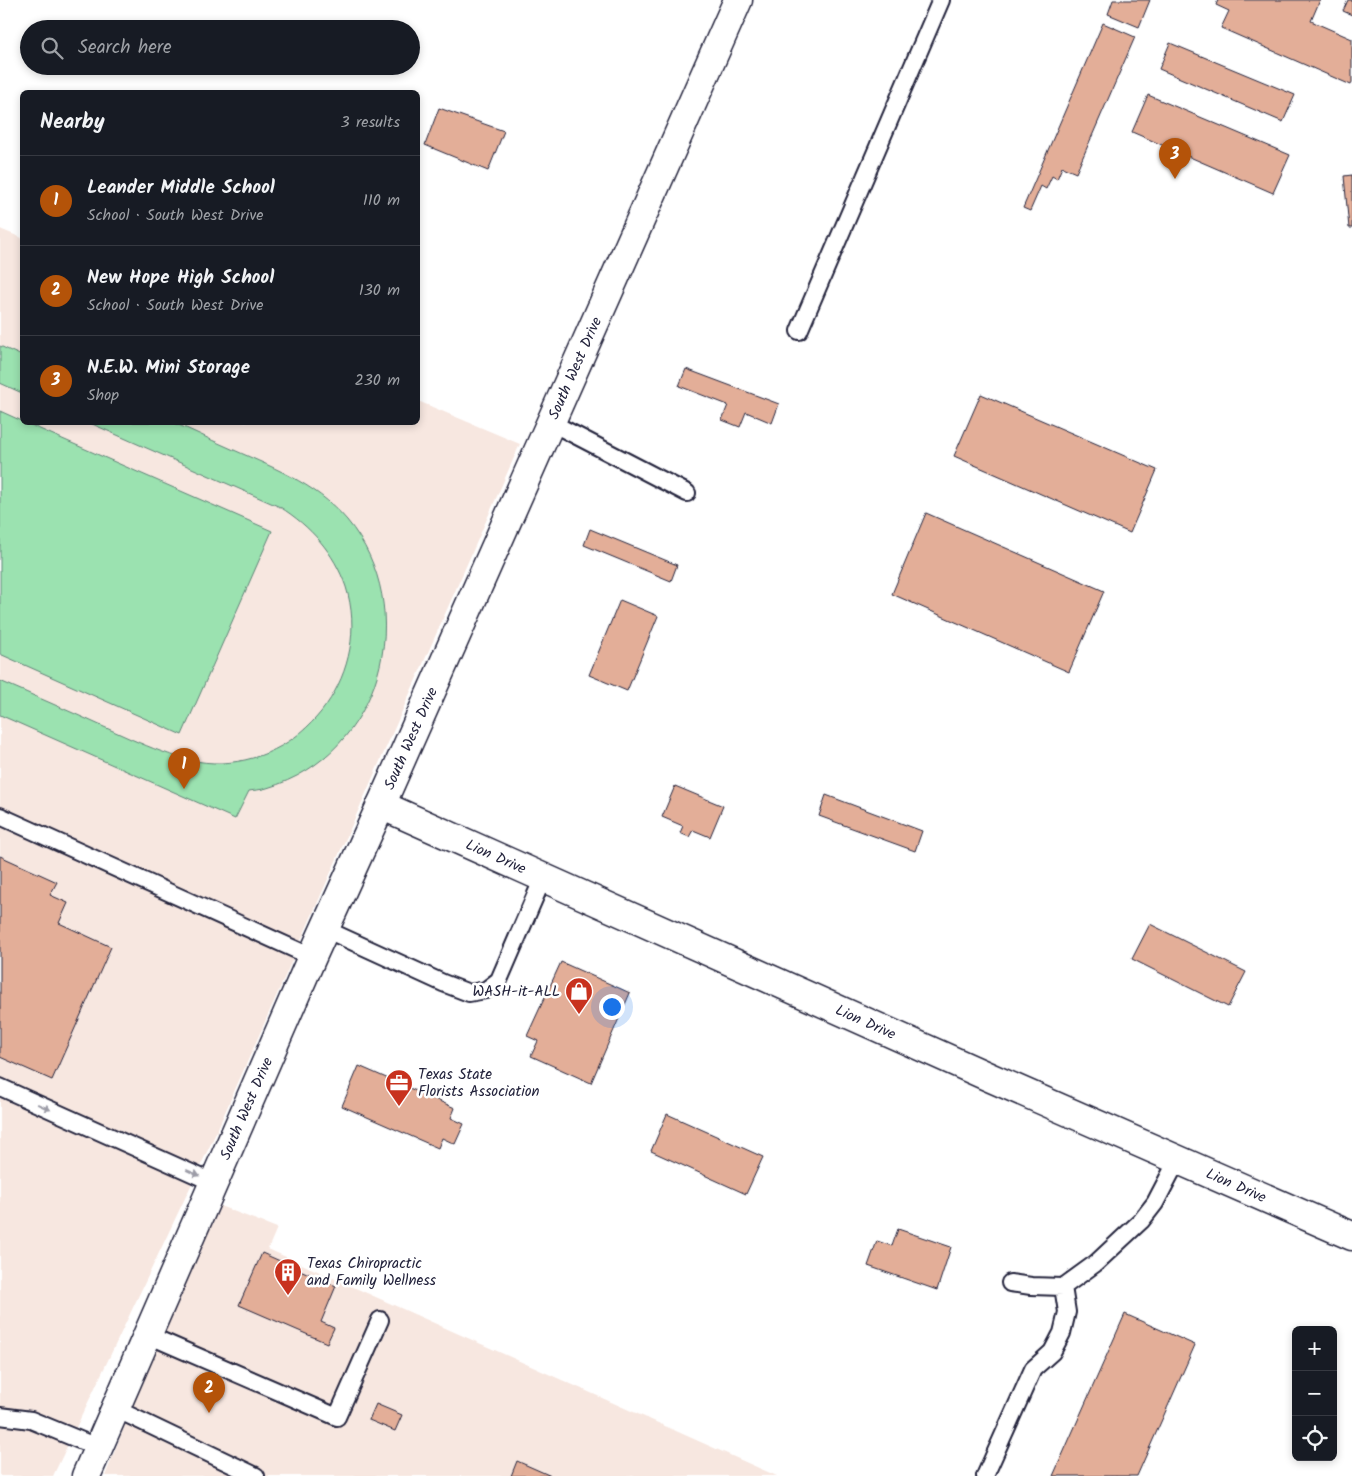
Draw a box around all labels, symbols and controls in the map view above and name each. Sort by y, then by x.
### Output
search box [20,20,420,75]
text: Search here [78,33,172,63]
icon: search [38,34,66,62]
text: Nearby [40,106,105,139]
text: 3 results [341,110,400,135]
pin: 3 [1159,138,1191,179]
text: Leander Middle School [87,173,275,203]
text: 1 [54,188,58,213]
text: 110 m [363,188,400,213]
text: School · South West Drive [87,203,263,228]
text: New Hope High School [87,263,274,293]
text: 2 [51,278,61,303]
text: 130 m [359,278,400,303]
text: School · South West Drive [87,293,263,318]
street label: South West Drive [542,313,609,424]
text: N.E.W. Mini Storage [87,353,250,383]
text: 3 [52,368,60,393]
text: 230 m [354,368,400,393]
text: Shop [87,383,119,408]
street label: South West Drive [378,683,445,794]
pin: 1 [168,748,200,789]
street label: Lion Drive [462,833,530,881]
shop icon: WASH-it-ALL [564,976,594,1015]
place label: WASH-it-ALL [472,980,560,1004]
your location [599,994,625,1020]
street label: Lion Drive [831,999,900,1047]
street label: South West Drive [214,1053,280,1164]
place label: Texas State Florists Association [418,1063,540,1104]
office icon: Texas State Florists Association [384,1068,414,1107]
one-way arrow [37,1104,51,1112]
street label: Lion Drive [1202,1162,1270,1210]
one-way arrow [186,1170,200,1178]
place label: Texas Chiropractic and Family Wellness [307,1252,437,1293]
building icon: Texas Chiropractic and Family Wellness [273,1257,303,1296]
map controls [1292,1326,1337,1461]
button: + [1292,1326,1337,1371]
button: − [1292,1371,1337,1416]
pin: 2 [193,1372,225,1413]
button: locate [1292,1416,1337,1461]

